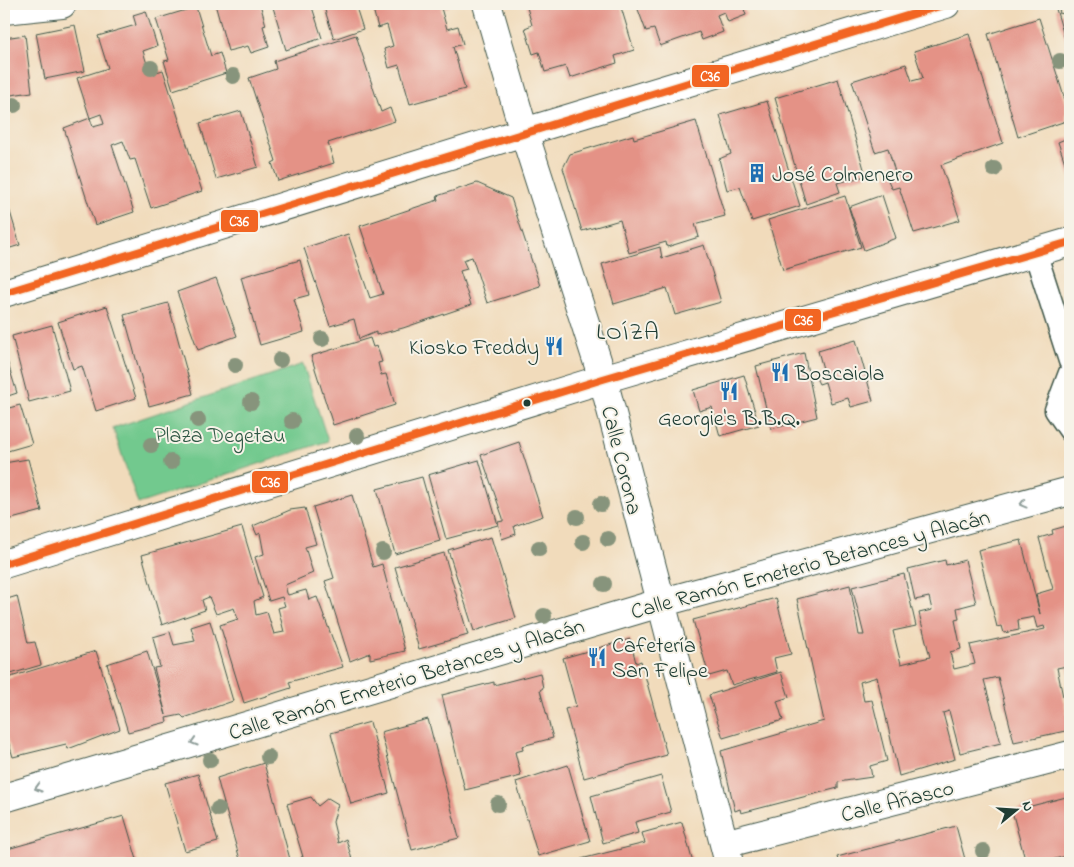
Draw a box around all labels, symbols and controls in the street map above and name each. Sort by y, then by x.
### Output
line badge: C36 [691,64,730,88]
text: C36 [700,67,721,88]
place label: José Colmenero [772,160,913,192]
building icon: José Colmenero [746,162,768,184]
line badge: C36 [220,209,259,233]
text: C36 [229,212,250,233]
line badge: C36 [784,308,822,332]
text: C36 [793,311,814,332]
district label: LOÍZA [596,316,660,351]
place label: Kiosko Freddy [409,333,539,366]
restaurant icon: Kiosko Freddy [543,335,565,357]
place label: Boscaiola [794,359,884,391]
restaurant icon: Boscaiola [769,361,791,383]
restaurant icon: Georgie's B.B.Q. [718,380,740,402]
unlabelled marker [522,398,532,408]
street label: Calle Corona [591,403,649,519]
place label: Georgie's B.B.Q. [658,404,800,437]
park label: Plaza Degetau [154,421,286,454]
line badge: C36 [251,470,289,494]
text: C36 [260,473,281,494]
one-way arrow [1019,498,1028,509]
street label: Calle Ramón Emeterio Betances y Alacán [628,502,994,630]
street label: Calle Ramón Emeterio Betances y Alacán [225,611,589,751]
place label: Cafetería San Felipe [612,631,708,688]
restaurant icon: Cafetería San Felipe [586,646,608,668]
one-way arrow [190,736,199,746]
street label: Calle Añasco [838,773,958,832]
one-way arrow [35,782,43,792]
north arrow [992,784,1042,834]
text: N [1015,799,1038,814]

